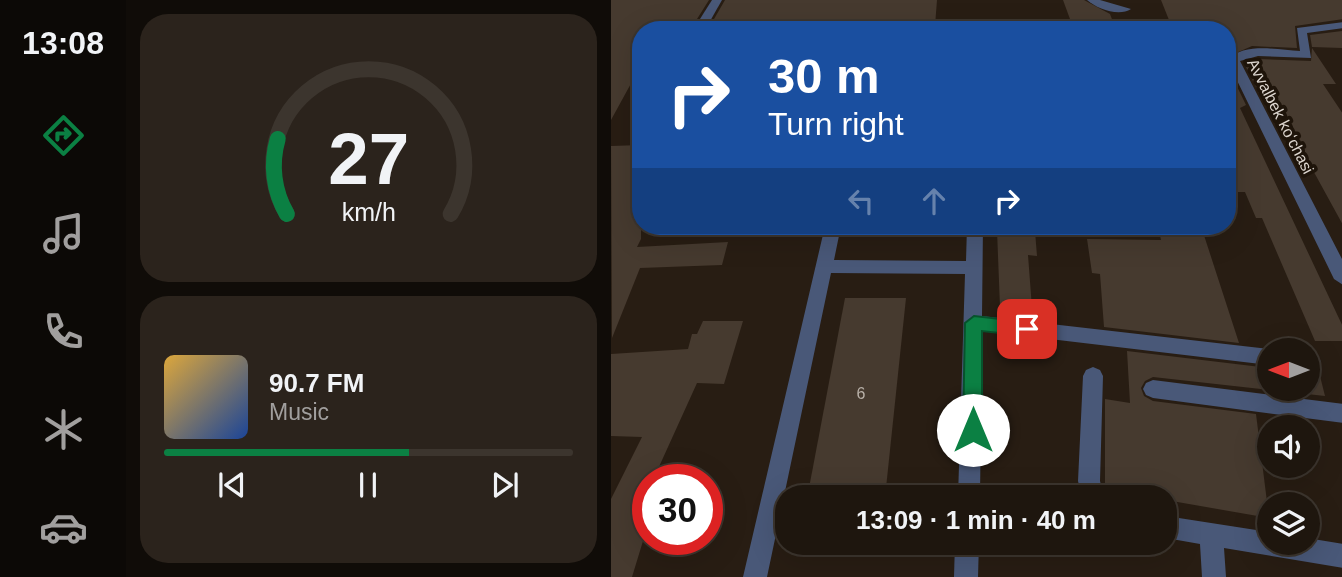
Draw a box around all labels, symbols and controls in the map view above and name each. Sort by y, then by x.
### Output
text: 13:08 [22,25,104,61]
icon: right [653,49,744,140]
text: 30 m [768,49,880,103]
street label: Avvalbek koʻchasi [1244,56,1317,177]
text: Turn right [768,106,904,142]
icon: directions [39,111,88,160]
text: 27 [328,118,409,199]
icon: left [842,182,880,220]
icon: ahead [915,182,953,220]
icon: right [988,182,1026,220]
text: km/h [341,198,396,226]
icon: music [39,209,88,258]
pin [997,299,1057,359]
icon: phone [39,307,88,356]
icon: arrive [1008,310,1046,348]
north arrow [1257,338,1320,401]
map controls [1257,338,1320,555]
text: 90.7 FM [269,368,364,398]
house number: 6 [857,385,866,402]
position arrow [936,393,1010,467]
text: Music [269,399,329,425]
icon: climate [39,405,88,454]
button: sound [1257,415,1320,478]
speed limit sign: 30 [632,464,723,555]
icon: previous [213,466,251,504]
icon: pause [349,466,387,504]
icon: next [486,466,524,504]
button: layers [1257,492,1320,555]
icon: car [39,503,88,552]
text: 13:09 · 1 min · 40 m [856,505,1096,535]

